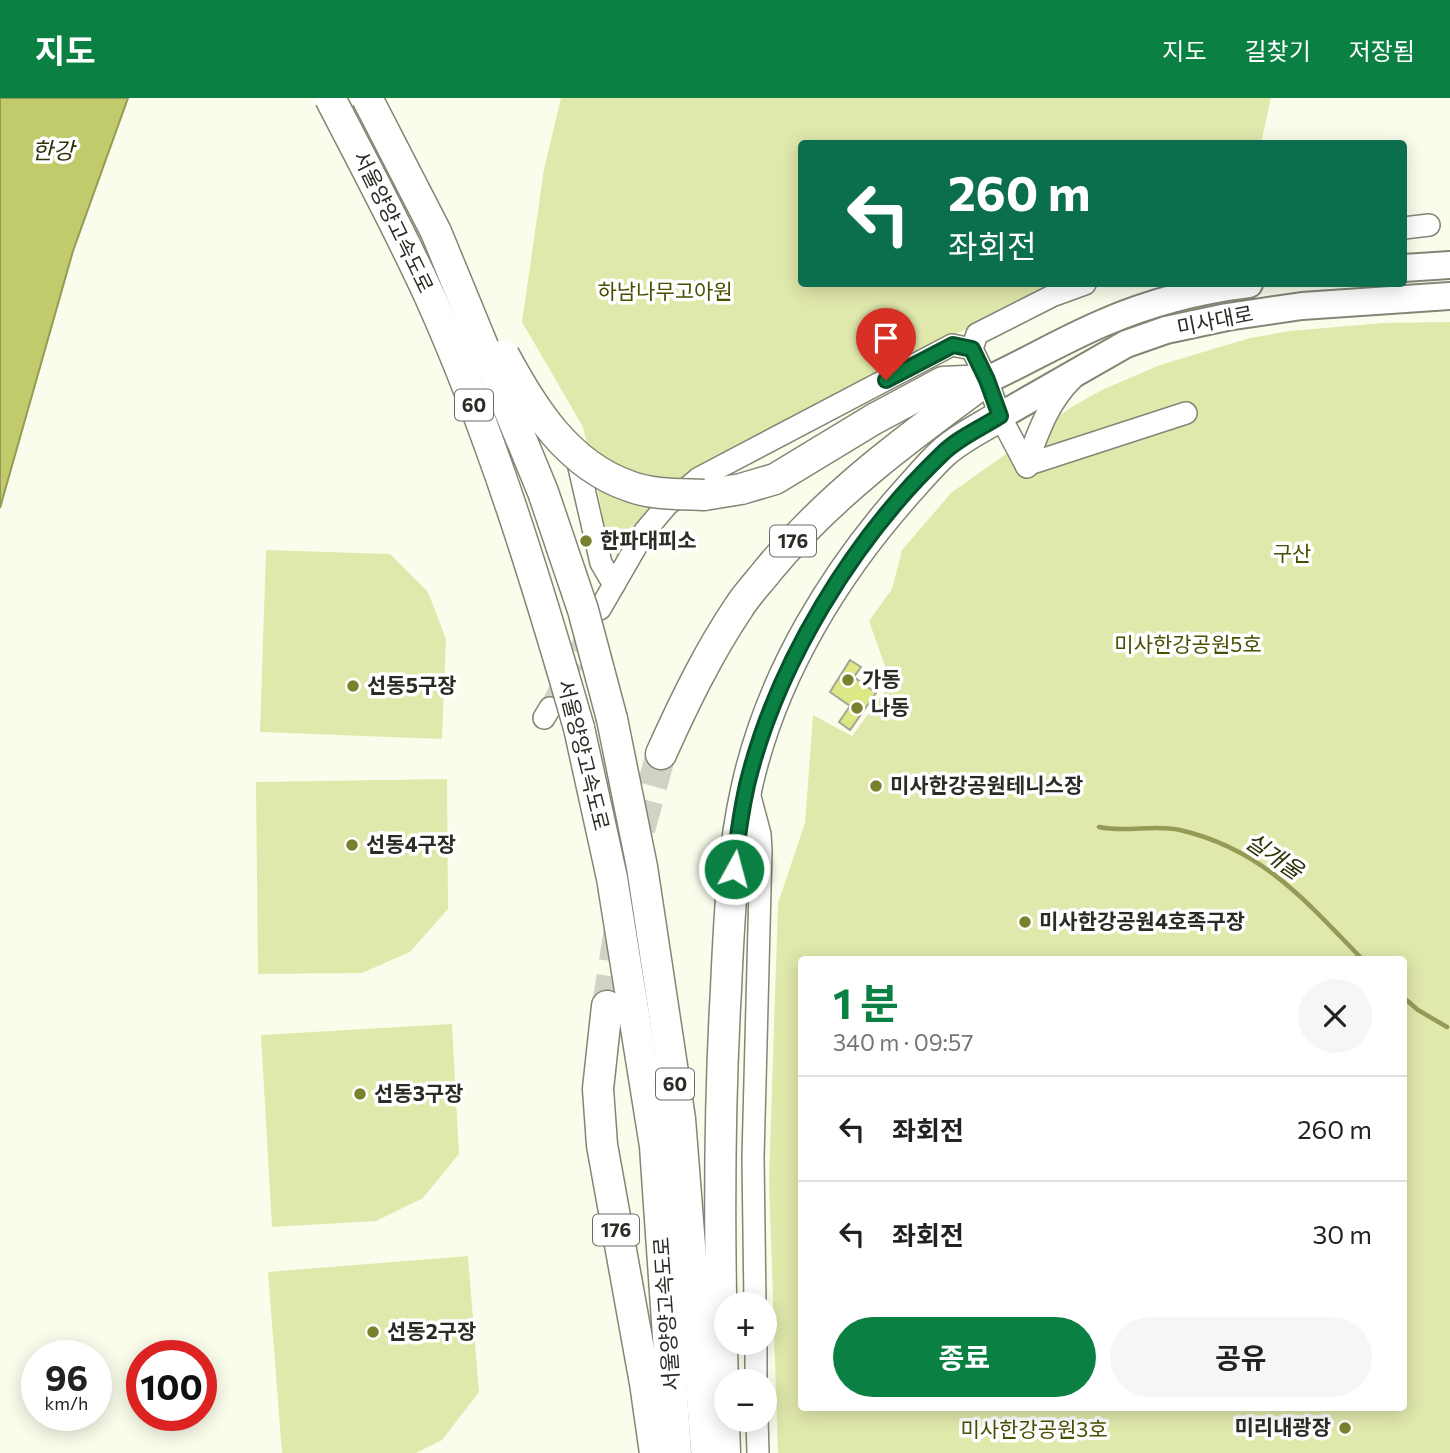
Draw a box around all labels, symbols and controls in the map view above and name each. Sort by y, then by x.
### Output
text: 지도 [35,29,96,70]
text: 지도 [1162,36,1207,65]
text: 길찾기 [1245,36,1311,65]
text: 저장됨 [1349,36,1415,65]
water label: 한강 [32,136,77,164]
street label: 서울양양고속도로 [349,146,439,296]
text: 260 m [948,161,1090,221]
icon: left [833,168,924,259]
text: 좌회전 [948,225,1036,265]
park label: 하남나무고아원 [597,278,733,303]
street label: 미사대로 [1174,300,1255,339]
pin [856,308,916,380]
icon: arrive [867,319,905,357]
road number: 60 [455,390,493,420]
road number: 176 [770,526,816,556]
place label: 한파대피소 [600,527,697,552]
marker: 한파대피소 [578,533,594,549]
park label: 구산 [1273,540,1311,565]
park label: 미사한강공원5호 [1114,631,1262,656]
place label: 가동 [862,666,901,691]
place label: 선동5구장 [367,672,457,697]
marker: 가동 [840,672,856,688]
street label: 서울양양고속도로 [554,677,615,833]
marker: 선동5구장 [345,678,361,694]
place label: 나동 [871,694,910,719]
marker: 나동 [849,700,865,716]
place label: 미사한강공원테니스장 [890,772,1083,797]
marker: 미사한강공원테니스장 [868,778,884,794]
water label: 실개울 [1240,826,1310,886]
place label: 선동4구장 [366,831,456,856]
position arrow [697,832,771,906]
marker: 선동4구장 [344,837,360,853]
place label: 미사한강공원4호족구장 [1039,908,1245,933]
marker: 미사한강공원4호족구장 [1017,914,1033,930]
text: 1 분 [833,976,899,1028]
button: close [1298,979,1372,1053]
text: 340 m · 09:57 [833,1028,973,1056]
road number: 60 [656,1068,694,1100]
place label: 선동3구장 [374,1080,464,1105]
marker: 선동3구장 [352,1086,368,1102]
icon: left [833,1110,871,1148]
text: 260 m [1297,1113,1372,1144]
text: 좌회전 [892,1114,964,1145]
road number: 176 [593,1214,639,1246]
icon: left [833,1215,871,1253]
text: 30 m [1313,1218,1372,1249]
text: 좌회전 [892,1219,964,1250]
street label: 서울양양고속도로 [648,1236,683,1392]
map controls [714,1292,777,1432]
button: + [714,1292,777,1355]
button: 종료 [833,1317,1096,1397]
button: 공유 [1110,1317,1372,1397]
place label: 선동2구장 [387,1318,476,1343]
marker: 선동2구장 [365,1324,381,1340]
speed limit sign: 100 [126,1340,217,1431]
text: 96 [45,1355,88,1398]
button: − [714,1369,777,1432]
text: km/h [45,1392,88,1414]
place label: 미리내광장 [1234,1414,1331,1439]
park label: 미사한강공원3호 [960,1416,1108,1441]
marker: 미리내광장 [1337,1420,1353,1436]

